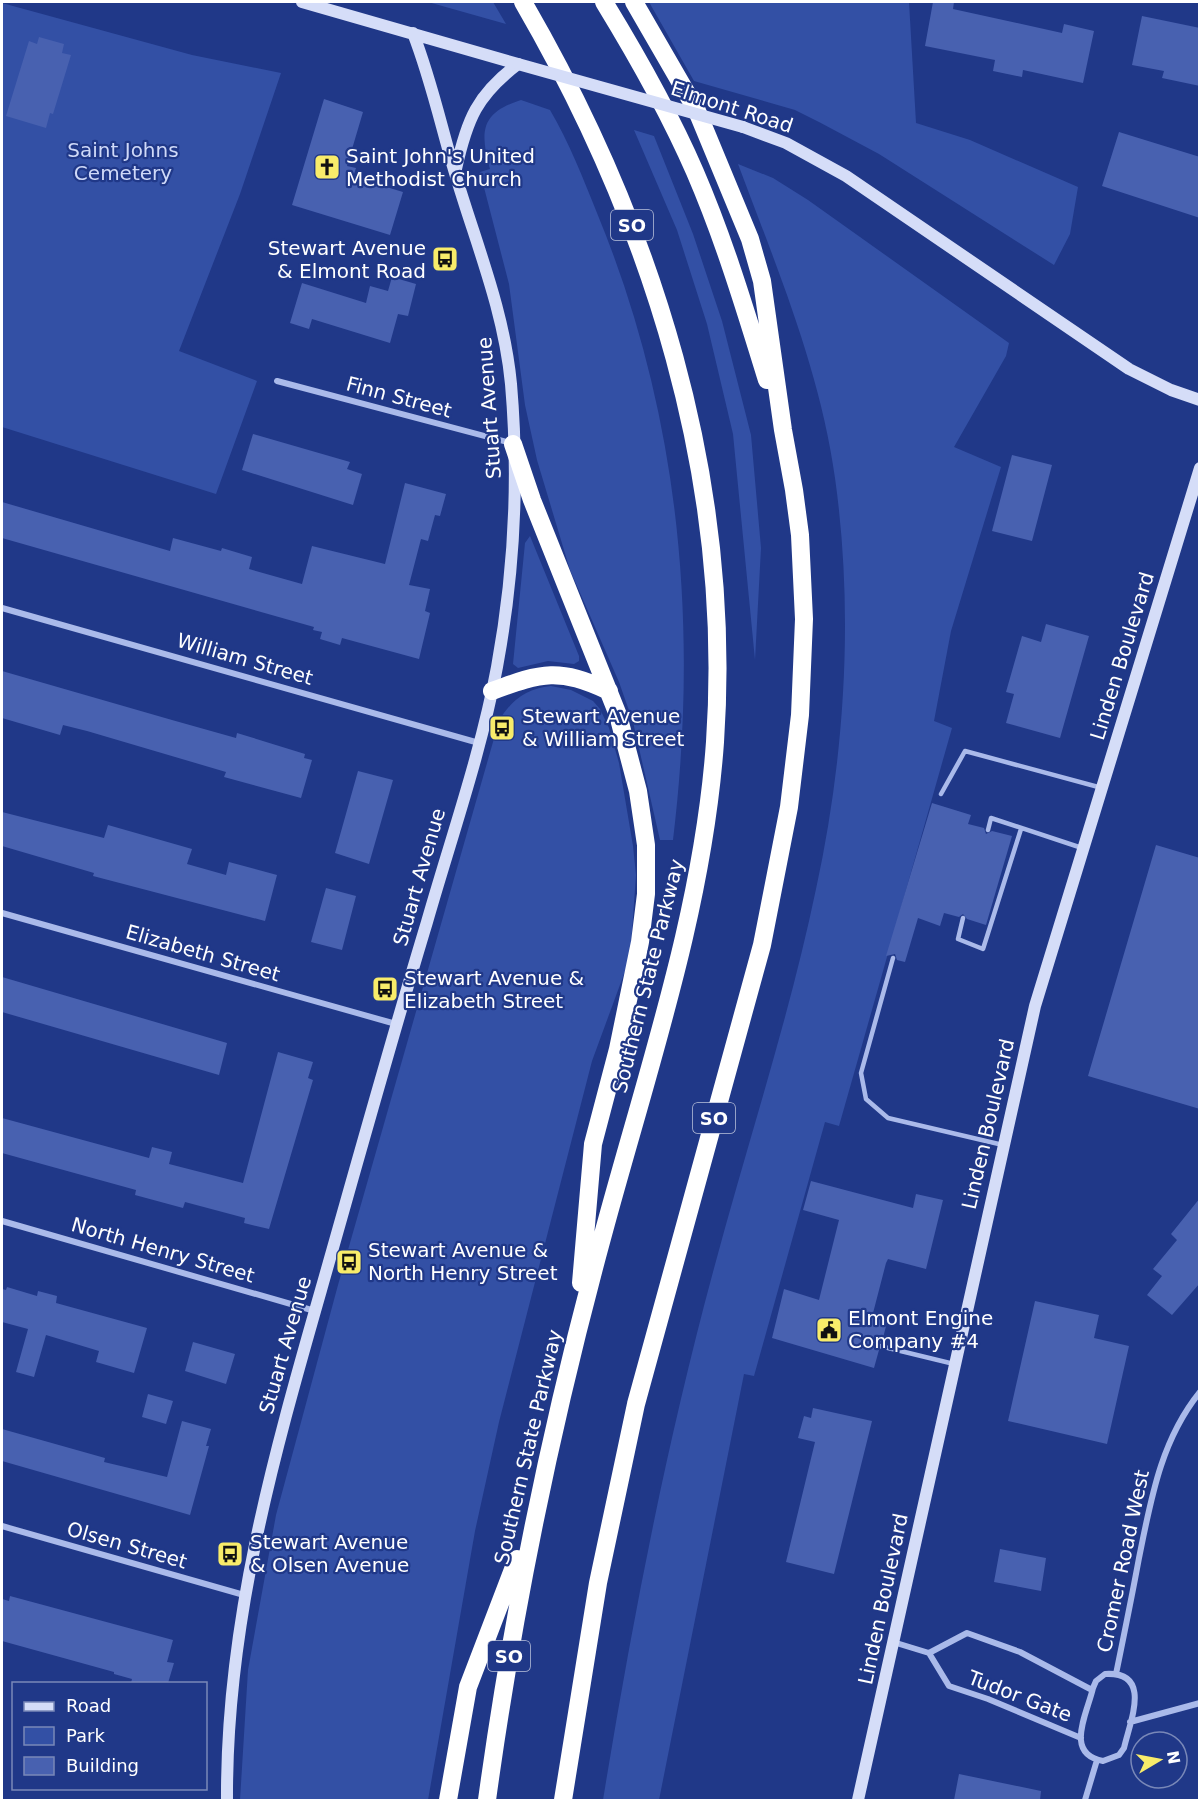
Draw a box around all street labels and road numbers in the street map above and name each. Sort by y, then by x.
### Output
street label: Elmont Road [668,76,796,138]
road number: SO [611,210,653,240]
street label: Stuart Avenue [472,336,506,480]
street label: Finn Street [344,371,454,423]
street label: Linden Boulevard [1085,569,1159,743]
street label: William Street [174,628,316,690]
street label: Stuart Avenue [388,805,450,949]
street label: Southern State Parkway [607,856,689,1095]
street label: Elizabeth Street [123,920,283,987]
street label: Linden Boulevard [957,1036,1019,1212]
road number: SO [693,1103,735,1133]
street label: North Henry Street [69,1212,258,1288]
street label: Stuart Avenue [254,1273,316,1417]
street label: Southern State Parkway [489,1327,567,1567]
street label: Cromer Road West [1092,1467,1154,1655]
street label: Linden Boulevard [853,1511,913,1687]
street label: Olsen Street [64,1516,190,1574]
road number: SO [488,1641,530,1671]
street label: Tudor Gate [964,1665,1075,1727]

